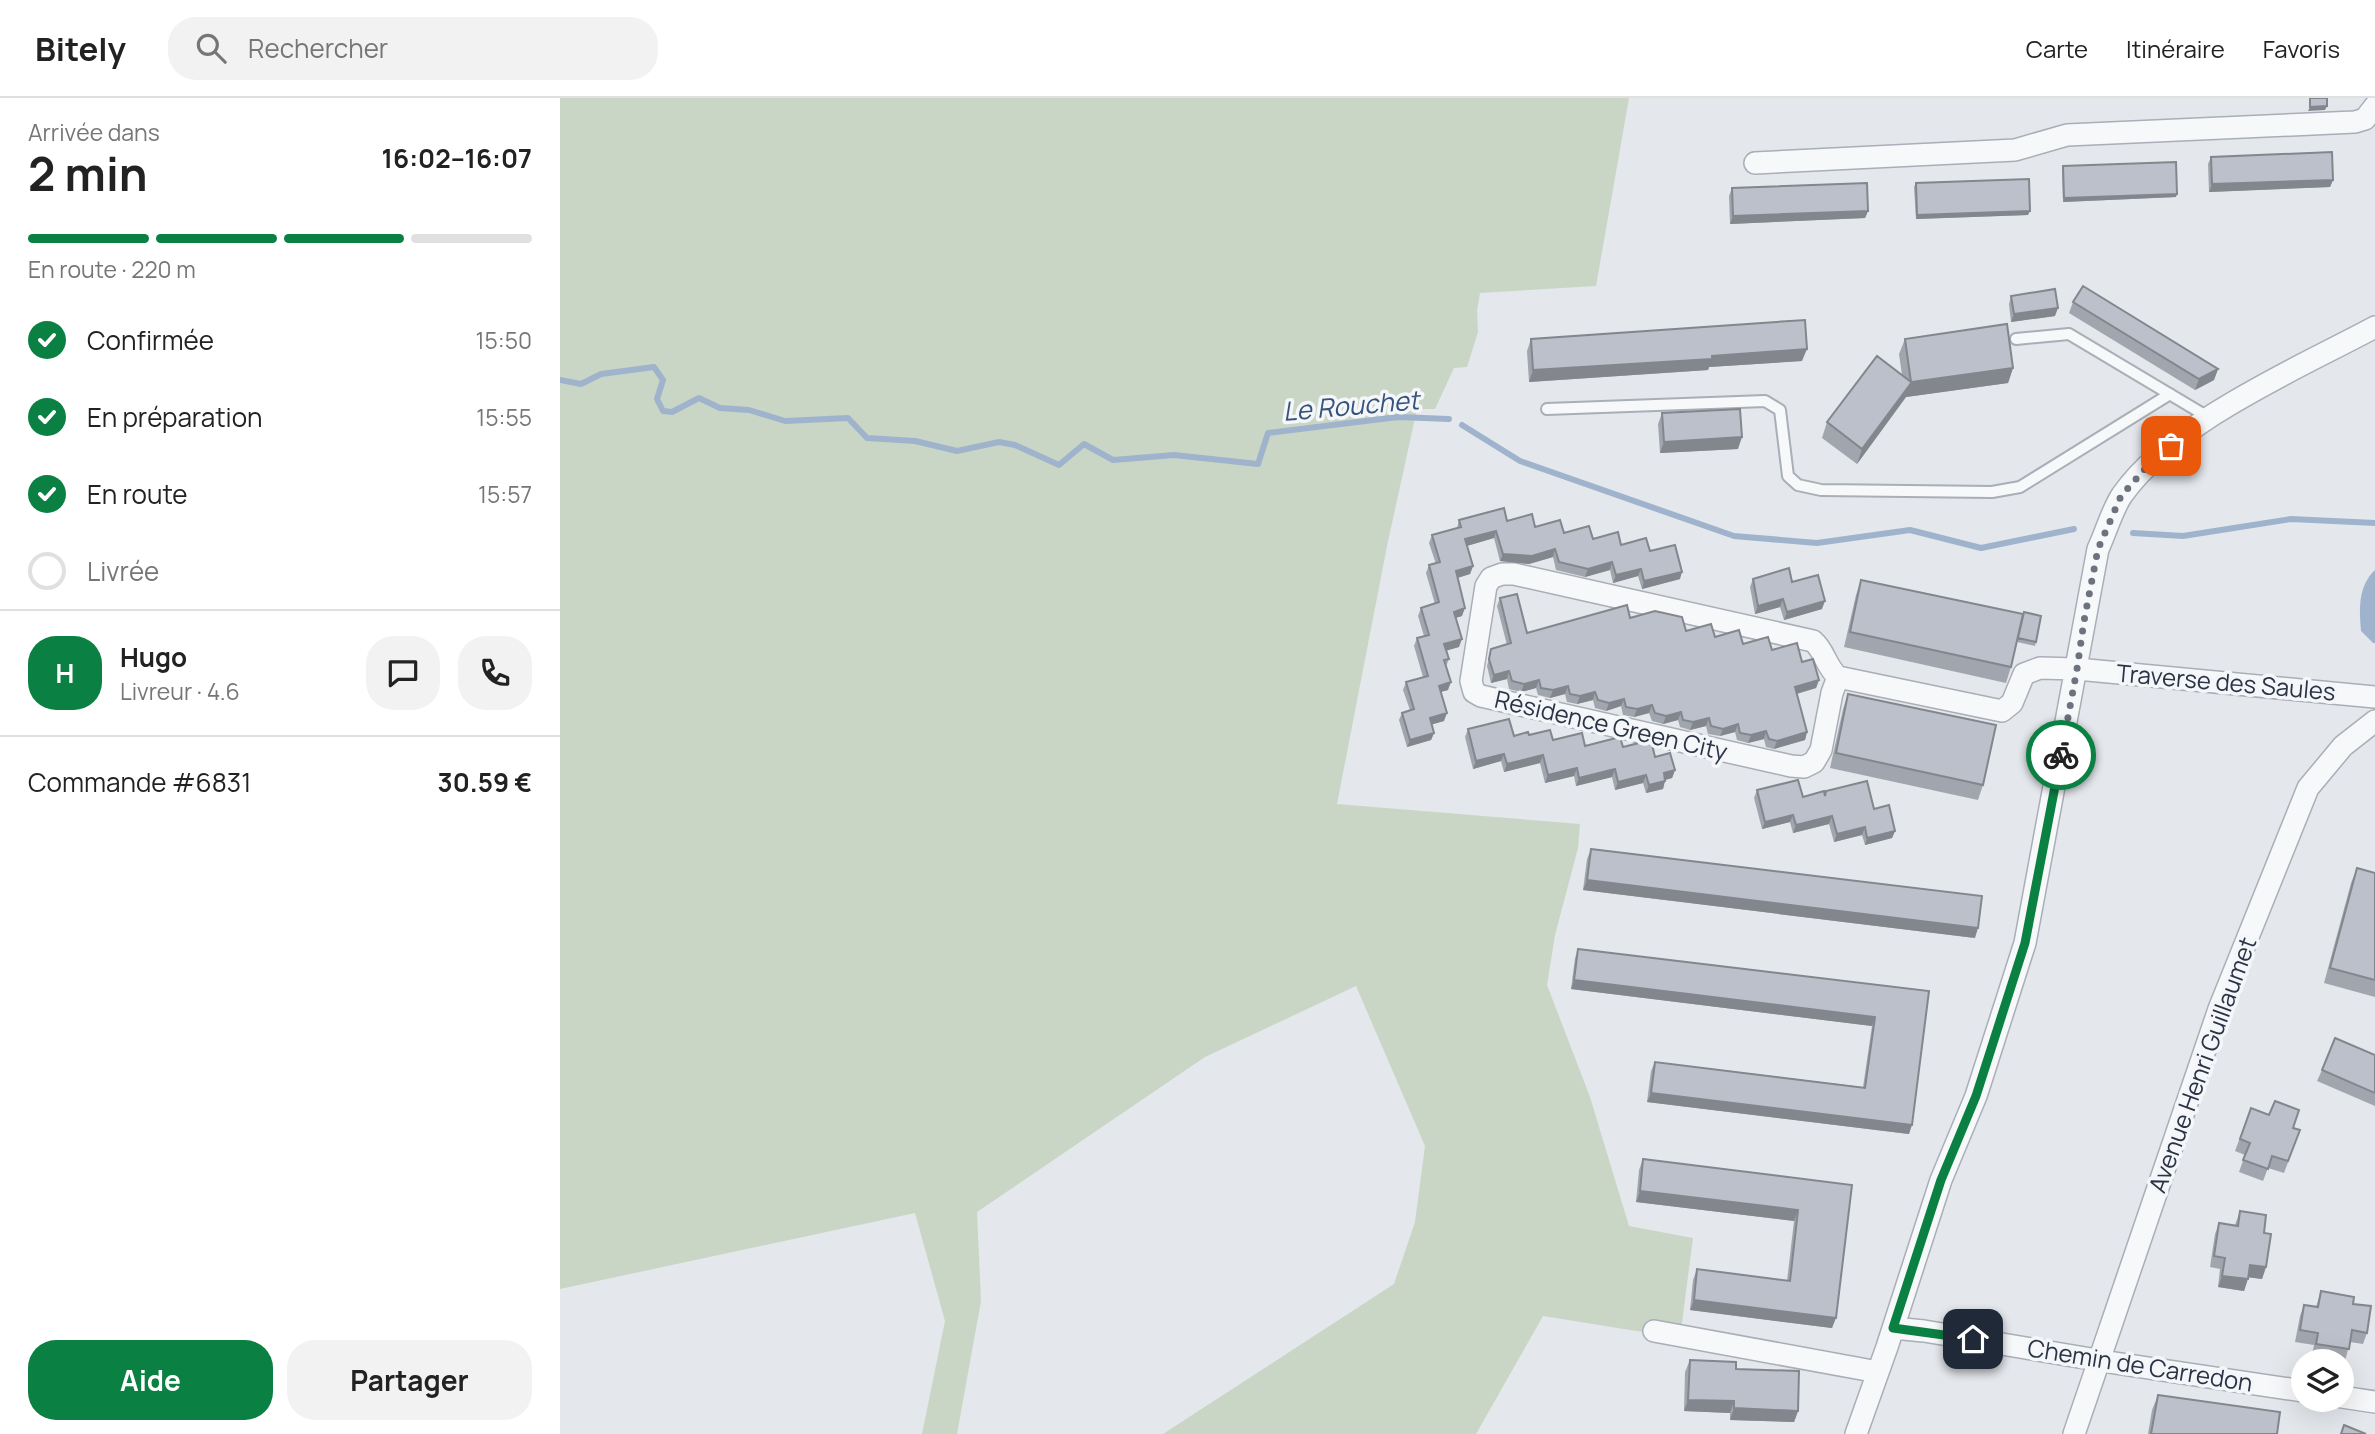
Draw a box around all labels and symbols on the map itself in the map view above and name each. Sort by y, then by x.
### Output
water label: Le Rouchet [1281,381,1423,429]
pin [2141,416,2201,476]
street label: Traverse des Saules [2115,655,2337,708]
street label: Résidence Green City [1492,682,1731,767]
courier [2026,720,2096,790]
street label: Avenue Henri Guillaumet [2140,932,2263,1197]
pin [1943,1309,2003,1369]
street label: Chemin de Carredon [2025,1330,2255,1399]

